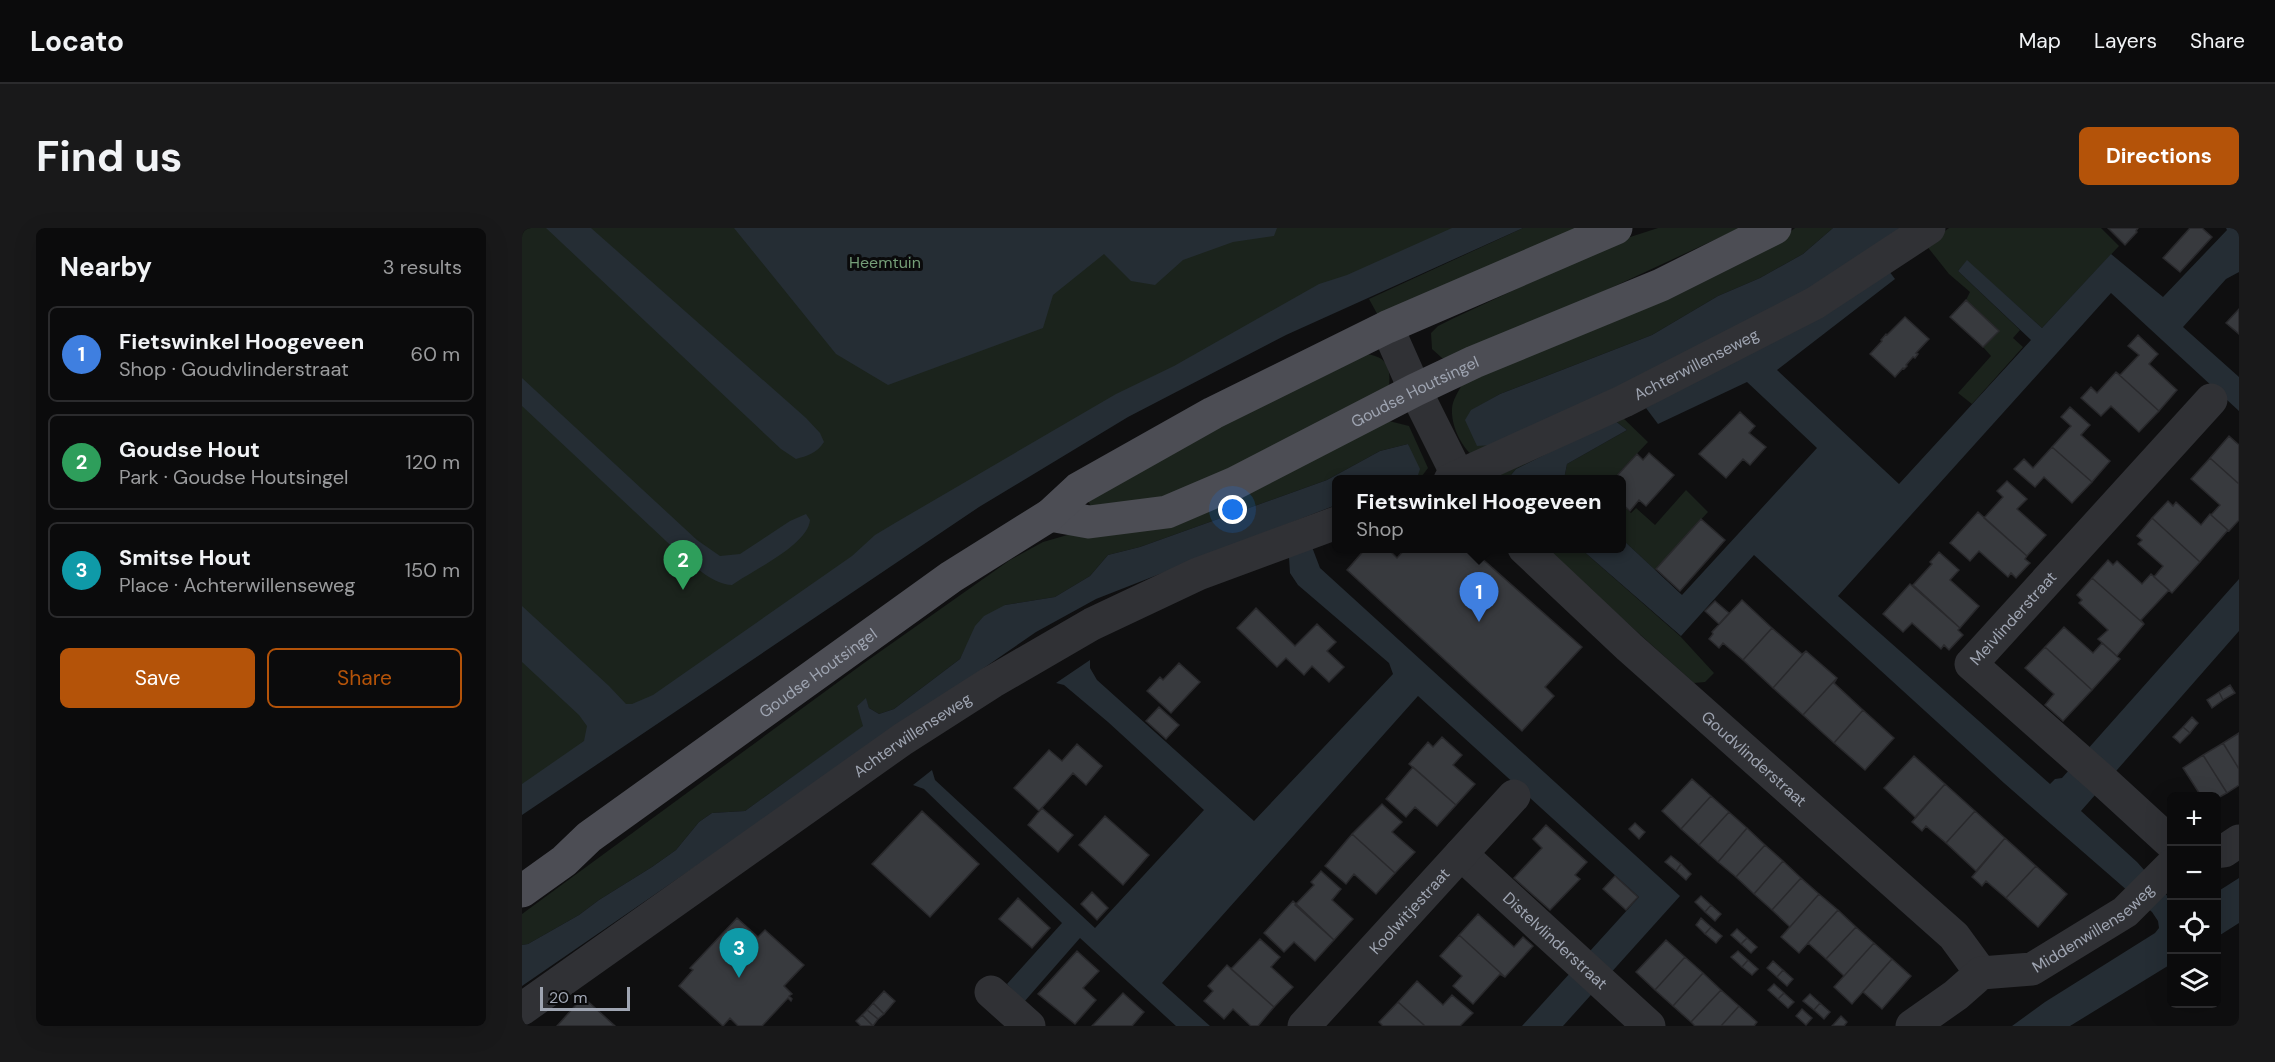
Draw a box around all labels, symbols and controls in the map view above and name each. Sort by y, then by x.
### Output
text: Locato [30,23,124,60]
text: Map [2019,27,2061,55]
text: Layers [2094,27,2157,55]
text: Share [2190,27,2245,55]
button: Directions [2079,127,2239,185]
text: Find us [36,129,182,184]
text: Nearby [60,250,152,284]
park label: Heemtuin [849,252,921,273]
text: 3 results [383,254,462,280]
street label: Achterwillenseweg [1630,323,1762,405]
text: Fietswinkel Hoogeveen [119,327,364,356]
text: 1 [78,341,85,367]
text: 60 m [411,341,460,367]
street label: Goudse Houtsingel [1347,351,1482,432]
text: Shop · Goudvlinderstraat [119,356,349,382]
text: Goudse Hout [119,435,260,464]
text: 2 [76,449,87,475]
text: 120 m [406,449,460,475]
text: Park · Goudse Houtsingel [119,464,349,490]
popup [1332,475,1626,553]
text: Fietswinkel Hoogeveen [1356,487,1602,516]
your location [1218,495,1247,524]
text: Shop [1356,516,1404,542]
pin: 2 [664,540,702,590]
text: Smitse Hout [119,543,251,572]
text: 3 [75,557,88,583]
text: 150 m [405,557,460,583]
street label: Meivlinderstraat [1965,567,2061,669]
text: Place · Achterwillenseweg [119,572,356,598]
pin: 1 [1460,572,1498,622]
street label: Goudse Houtsingel [755,623,881,722]
button: Save [60,648,255,708]
button: Share [267,648,462,708]
street label: Achterwillenseweg [849,688,975,782]
street label: Goudvlinderstraat [1697,706,1811,811]
map controls [2167,792,2221,1008]
button: + [2167,792,2221,846]
button: − [2167,846,2221,900]
street label: Koolwitjestraat [1364,863,1454,959]
street label: Middenwillenseweg [2028,879,2158,977]
street label: Distelvlinderstraat [1499,887,1612,994]
button: locate [2167,900,2221,954]
pin: 3 [720,928,758,978]
button: layers [2167,954,2221,1008]
scale bar [540,984,630,1012]
text: 20 m [549,987,588,1008]

